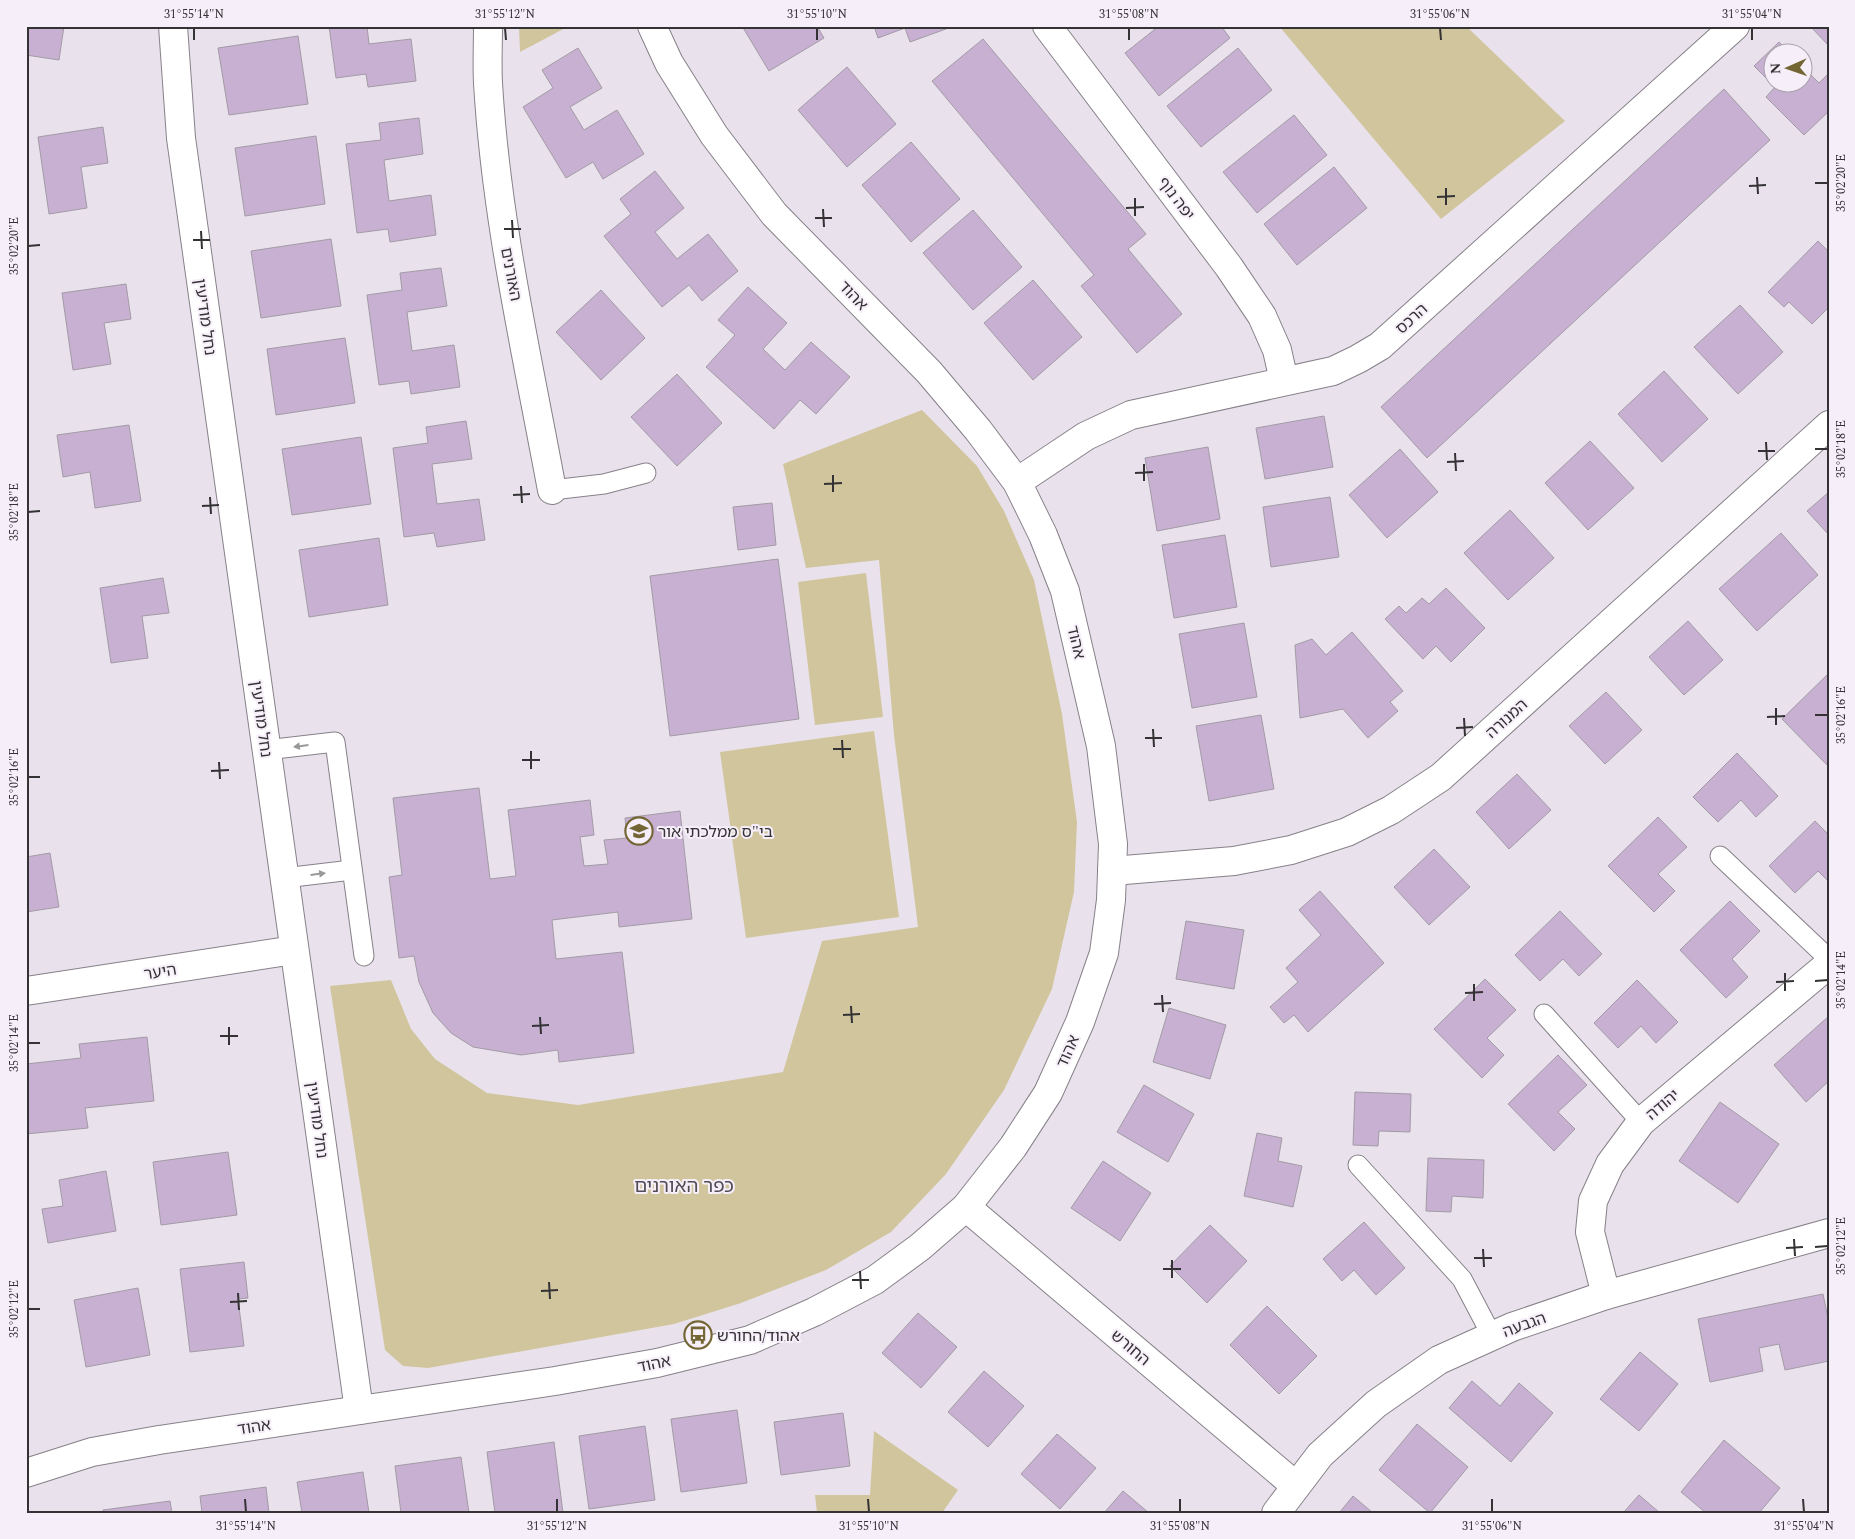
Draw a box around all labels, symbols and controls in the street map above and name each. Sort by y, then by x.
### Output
text: 31°55'14"N [164,5,224,24]
text: 31°55'12"N [475,5,535,24]
text: 31°55'10"N [787,5,847,24]
text: 31°55'08"N [1099,5,1159,24]
text: 31°55'06"N [1410,5,1470,24]
text: 31°55'04"N [1722,5,1782,24]
north arrow [1762,42,1812,92]
text: N [1765,62,1786,75]
text: 35°02'20"E [1832,154,1851,212]
street label: יפה נוף [1152,172,1200,225]
text: 35°02'20"E [5,217,24,275]
street label: האורנים [494,245,528,303]
street label: אהוד [833,275,874,316]
street label: נחל מודיעין [188,277,222,357]
street label: הרכס [1390,298,1433,340]
text: 35°02'18"E [1832,420,1851,478]
text: 35°02'18"E [5,483,24,541]
street label: אהוד [1061,623,1092,661]
street label: נחל מודיעין [244,679,278,759]
text: 35°02'16"E [1832,686,1851,744]
street label: המנורה [1480,693,1533,744]
one-way arrow [293,742,309,750]
text: 35°02'16"E [5,748,24,806]
school or university icon: בי"ס ממלכתי אור [624,816,654,846]
place label: בי"ס ממלכתי אור [658,820,773,844]
one-way arrow [311,870,327,878]
text: 35°02'14"E [1832,951,1851,1009]
street label: היער [142,958,178,986]
text: 35°02'14"E [5,1014,24,1072]
street label: אהוד [1050,1031,1086,1072]
street label: נחל מודיעין [300,1080,334,1160]
street label: יהודה [1641,1083,1685,1126]
district label: כפר האורנים [634,1172,734,1201]
text: 35°02'12"E [1832,1217,1851,1275]
text: 35°02'12"E [5,1280,24,1338]
street label: הגבעה [1499,1306,1549,1344]
bus stop icon: אהוד/החורש [683,1320,713,1350]
place label: אהוד/החורש [717,1324,800,1348]
street label: החורש [1105,1324,1155,1372]
street label: אהוד [635,1349,673,1379]
street label: אהוד [236,1413,273,1441]
text: 31°55'14"N [216,1517,276,1536]
text: 31°55'12"N [527,1517,587,1536]
text: 31°55'10"N [839,1517,899,1536]
text: 31°55'08"N [1150,1517,1210,1536]
text: 31°55'06"N [1462,1517,1522,1536]
text: 31°55'04"N [1774,1517,1834,1536]

